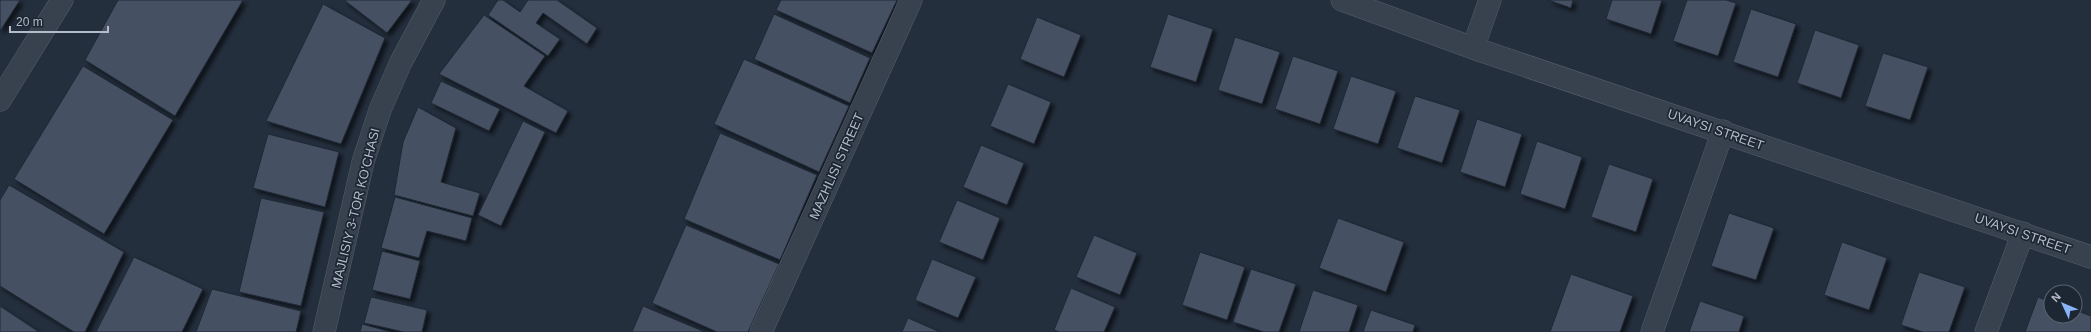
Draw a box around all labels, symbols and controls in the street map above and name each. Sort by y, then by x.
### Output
scale bar [10,8,108,34]
text: 20 m [16,15,43,29]
street label: UVAYSI STREET [1666,106,1766,153]
street label: MAZHLISI STREET [806,111,867,222]
street label: MAJLISIY 3-TOR KO'CHASI [328,126,383,290]
street label: UVAYSI STREET [1973,210,2073,257]
north arrow [2043,284,2083,324]
text: N [2049,290,2063,304]

